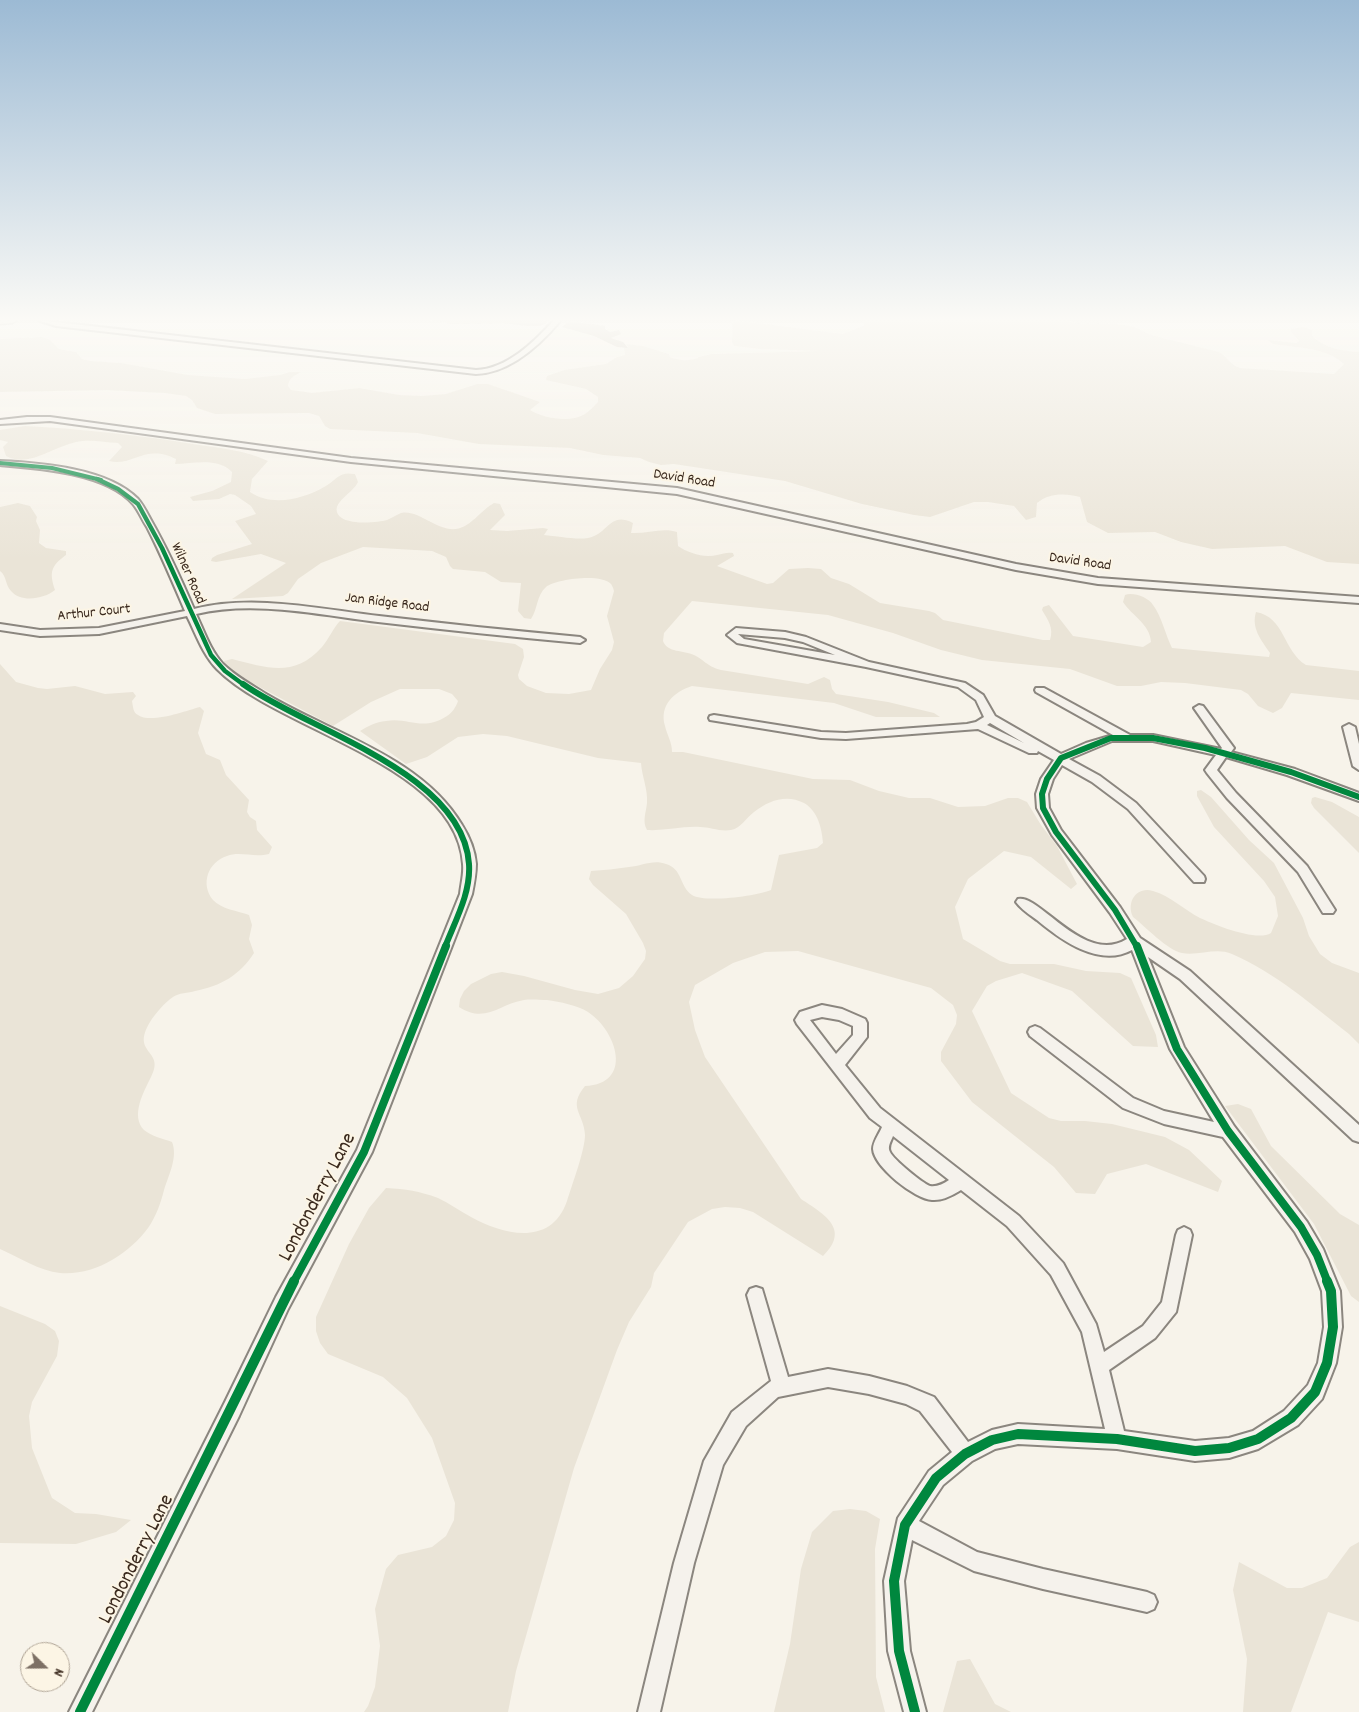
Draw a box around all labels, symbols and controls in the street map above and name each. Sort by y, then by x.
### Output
street label: David Road [652,466,716,494]
street label: Wilner Road [165,540,209,608]
street label: David Road [1048,550,1112,576]
street label: Jan Ridge Road [344,590,430,618]
street label: Arthur Court [57,601,131,627]
street label: Londonderry Lane [275,1129,363,1267]
street label: Londonderry Lane [95,1491,181,1629]
north arrow [20,1642,70,1692]
text: N [47,1665,69,1679]

